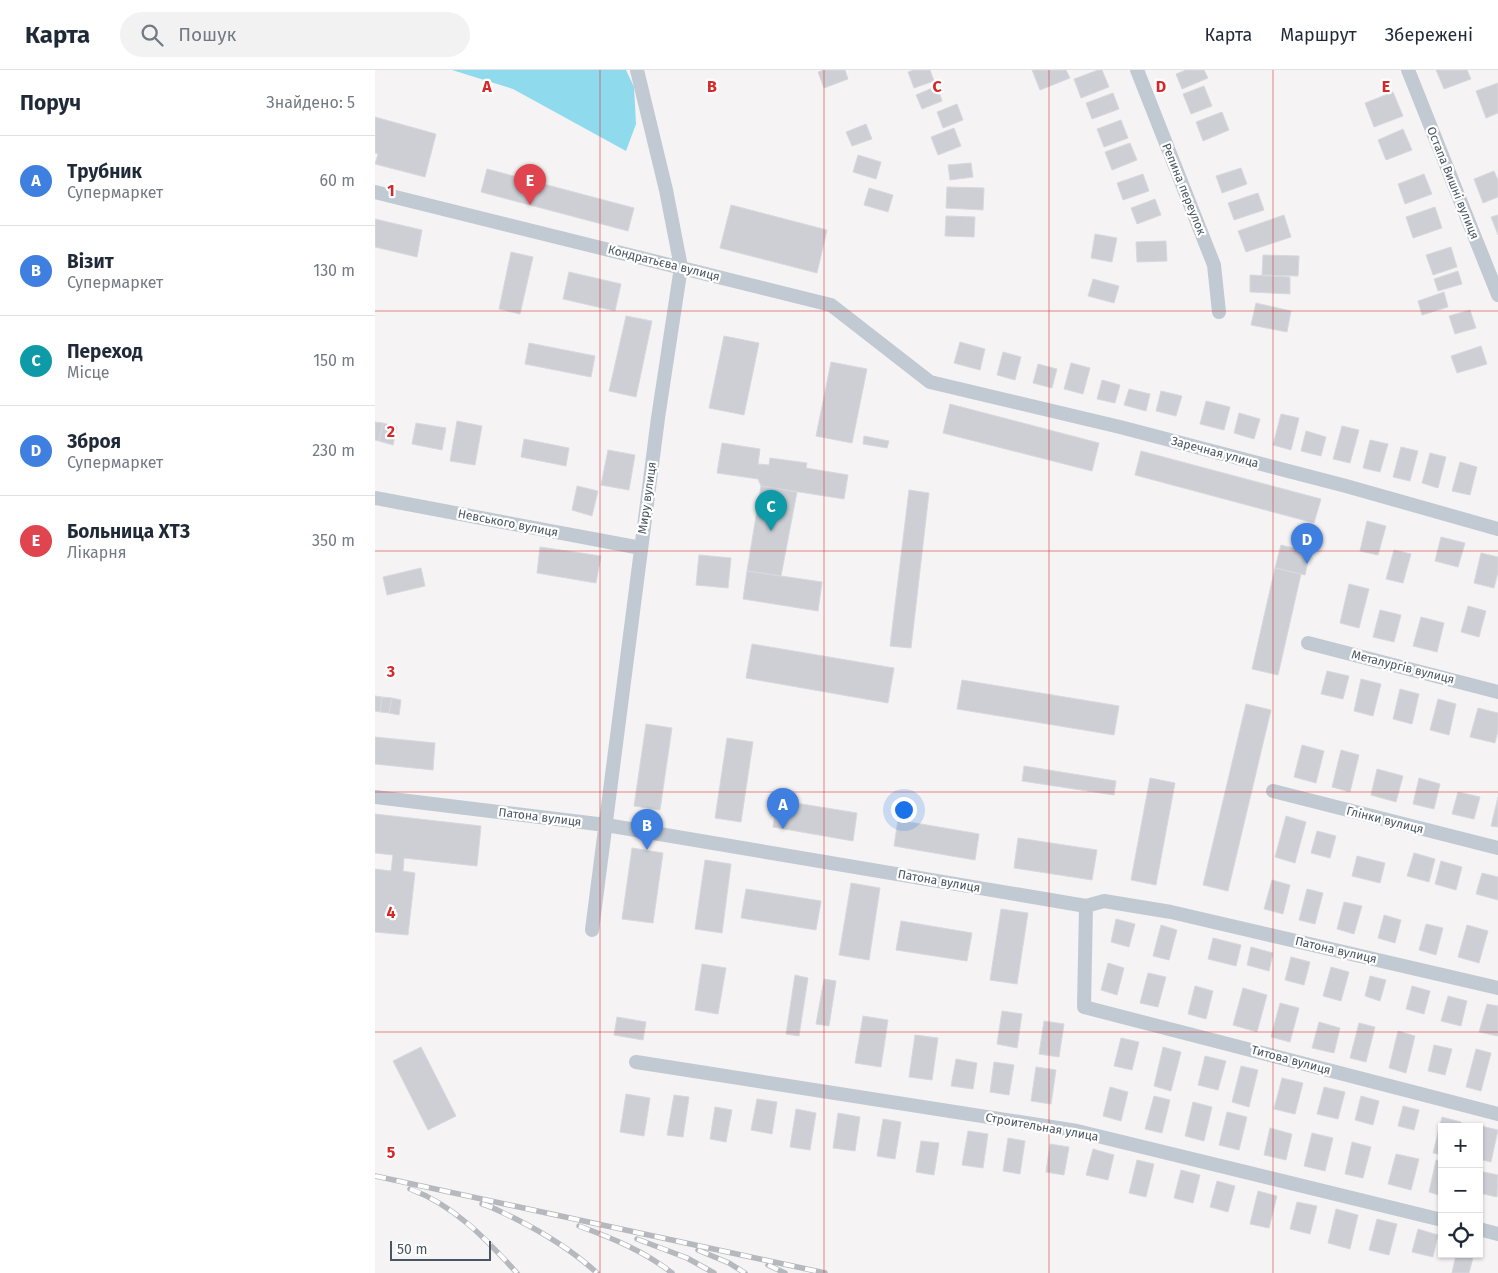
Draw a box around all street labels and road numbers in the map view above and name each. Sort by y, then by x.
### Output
street label: Остапа Вишні вулиця [1424,125,1482,241]
street label: Репина переулок [1159,141,1209,237]
street label: Кондратьєва вулиця [607,242,721,284]
street label: Заречная улица [1170,434,1260,470]
street label: Миру вулиця [635,461,659,535]
street label: Невського вулиця [457,506,559,540]
street label: Металургів вулиця [1350,647,1456,687]
street label: Глінки вулиця [1345,804,1425,836]
street label: Патона вулиця [498,805,582,829]
street label: Патона вулиця [897,867,981,895]
street label: Патона вулиця [1294,934,1378,966]
street label: Титова вулиця [1250,1043,1332,1077]
street label: Строительная улица [984,1110,1100,1144]

